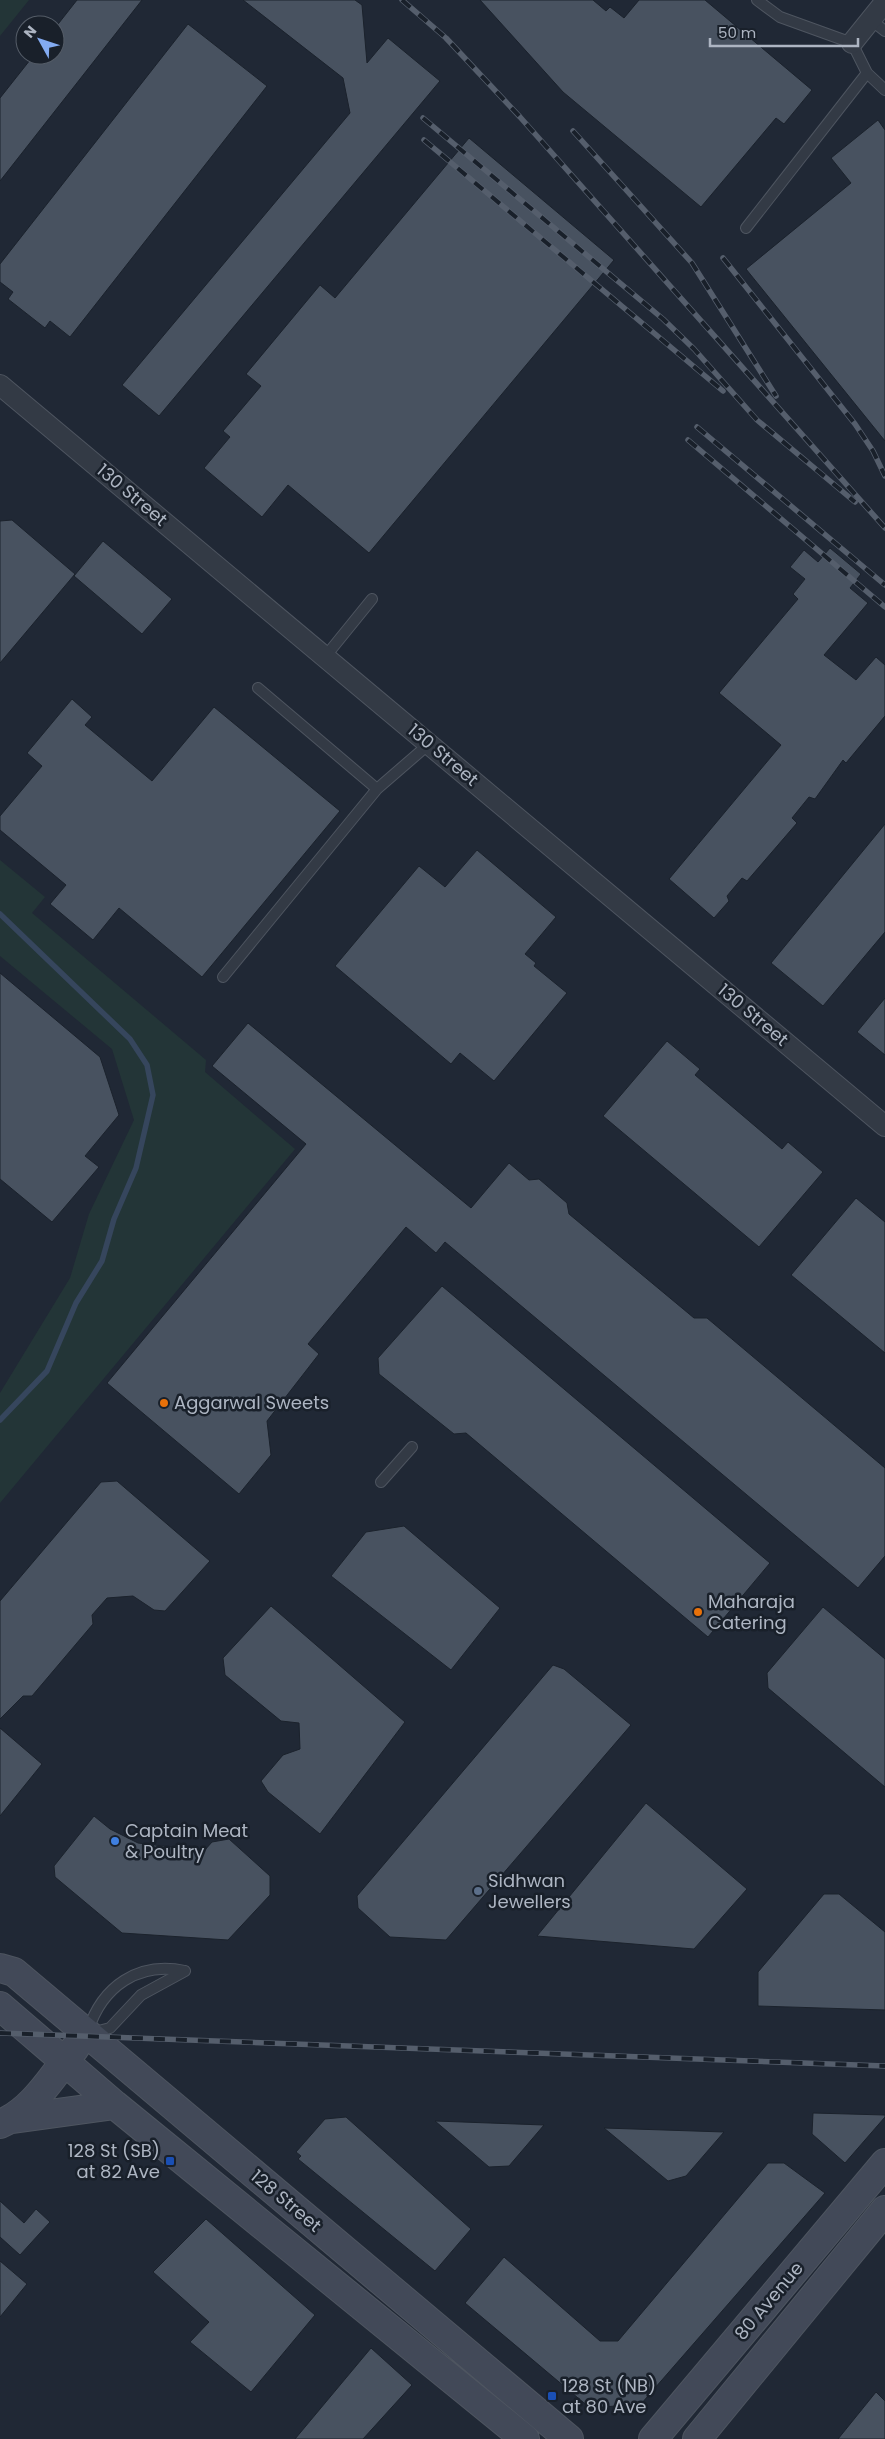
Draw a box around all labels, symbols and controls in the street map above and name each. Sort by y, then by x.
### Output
north arrow [15,15,65,65]
scale bar [710,15,858,47]
text: N [19,21,41,42]
text: 50 m [718,22,756,43]
street label: 130 Street [92,458,173,532]
street label: 130 Street [403,718,484,792]
street label: 130 Street [713,978,794,1052]
place label: Aggarwal Sweets [174,1390,329,1415]
marker: Aggarwal Sweets [158,1397,170,1409]
place label: Maharaja Catering [708,1589,795,1635]
marker: Maharaja Catering [692,1606,704,1618]
place label: Captain Meat & Poultry [125,1818,248,1864]
marker: Captain Meat & Poultry [109,1835,121,1847]
place label: Sidhwan Jewellers [488,1868,571,1914]
marker: Sidhwan Jewellers [472,1885,484,1897]
place label: 128 St (SB) at 82 Ave [68,2138,160,2184]
marker: 128 St (SB) at 82 Ave [164,2155,176,2167]
street label: 128 Street [246,2164,327,2238]
street label: 80 Avenue [728,2256,809,2345]
place label: 128 St (NB) at 80 Ave [562,2373,656,2419]
marker: 128 St (NB) at 80 Ave [546,2390,558,2402]

